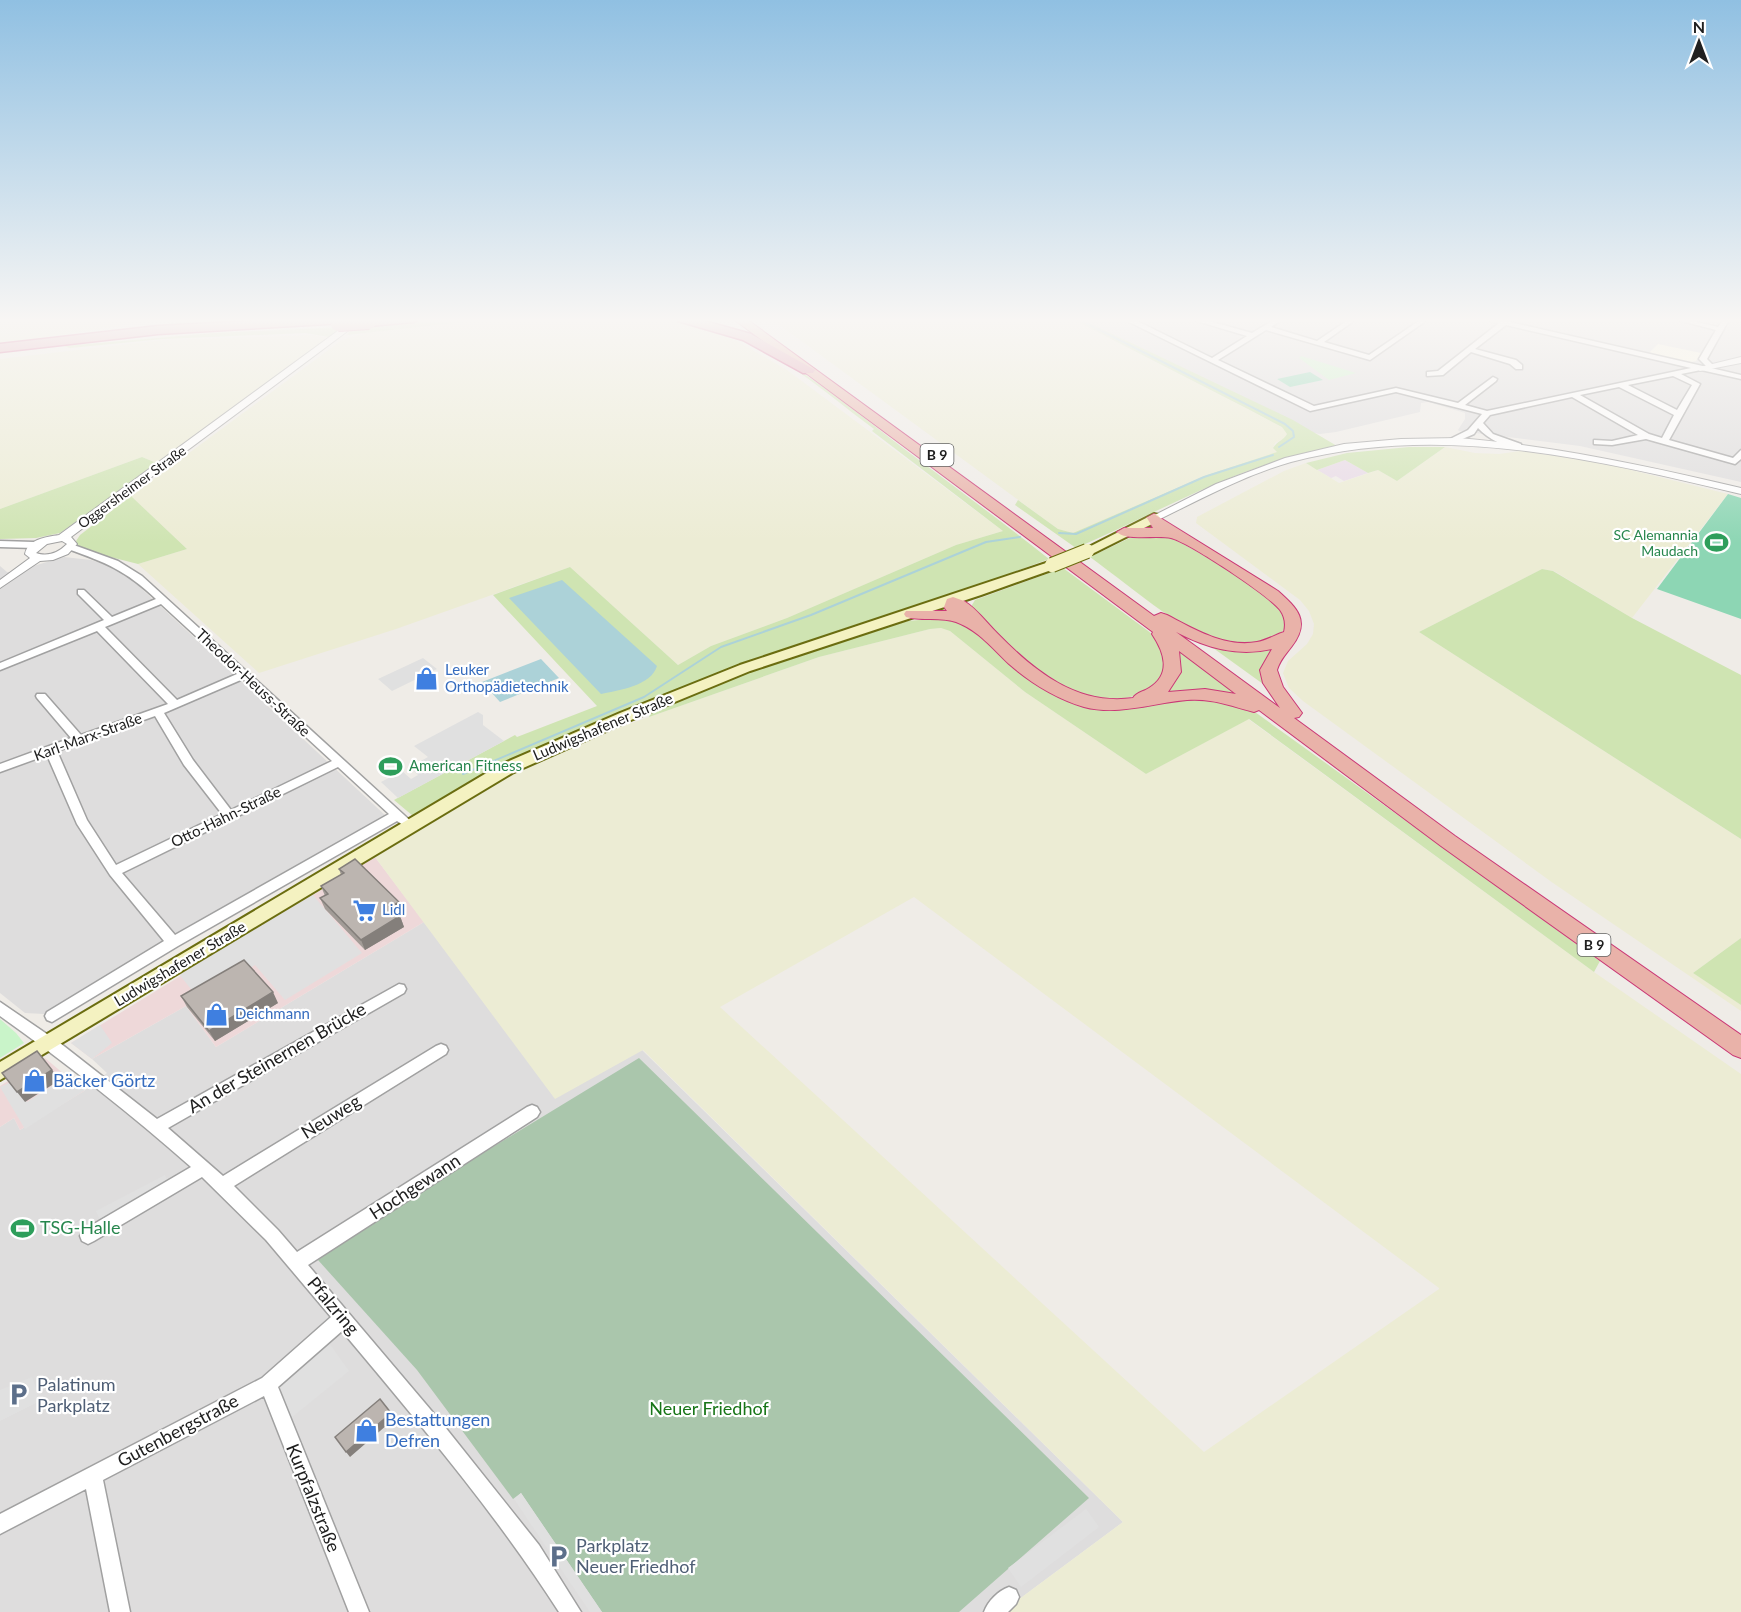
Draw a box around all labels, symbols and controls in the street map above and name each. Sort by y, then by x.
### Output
north arrow [1669,12,1729,72]
text: N [1693,17,1705,36]
street label: Oggersheimer Straße [74,442,189,532]
road number: B 9 [920,444,954,466]
place label: SC Alemannia Maudach [1613,526,1698,559]
sports icon: SC Alemannia Maudach [1703,530,1729,556]
street label: Theodor-Heuss-Straße [193,625,315,740]
place label: Leuker Orthopädietechnik [445,660,569,695]
shop icon: Leuker Orthopädietechnik [414,666,440,692]
street label: Ludwigshafener Straße [530,688,675,764]
street label: Karl-Marx-Straße [31,708,144,764]
sports icon: American Fitness [378,753,404,779]
place label: American Fitness [409,756,522,774]
street label: Otto-Hahn-Straße [168,782,283,850]
supermarket icon: Lidl [351,897,377,923]
place label: Lidl [382,900,405,918]
street label: Ludwigshafener Straße [110,917,249,1010]
road number: B 9 [1578,934,1610,956]
street label: An der Steinernen Brücke [184,997,369,1117]
shop icon: Deichmann [204,1001,230,1027]
place label: Deichmann [235,1004,310,1022]
shop icon: Bäcker Görtz [22,1068,48,1094]
place label: Bäcker Görtz [53,1069,155,1091]
street label: Neuweg [297,1089,364,1143]
street label: Hochgewann [365,1149,464,1224]
sports icon: TSG-Halle [9,1215,35,1241]
place label: TSG-Halle [40,1216,121,1238]
street label: Pfalzring [303,1272,364,1339]
place label: Palatinum Parkplatz [37,1373,116,1416]
parking icon: Palatinum Parkplatz [6,1382,32,1408]
street label: Gutenbergstraße [113,1389,242,1471]
park label: Neuer Friedhof [649,1397,769,1419]
place label: Bestattungen Defren [385,1408,490,1451]
shop icon: Bestattungen Defren [354,1417,380,1443]
street label: Kurpfalzstraße [282,1440,346,1555]
place label: Parkplatz Neuer Friedhof [576,1534,696,1577]
parking icon: Parkplatz Neuer Friedhof [545,1543,571,1569]

